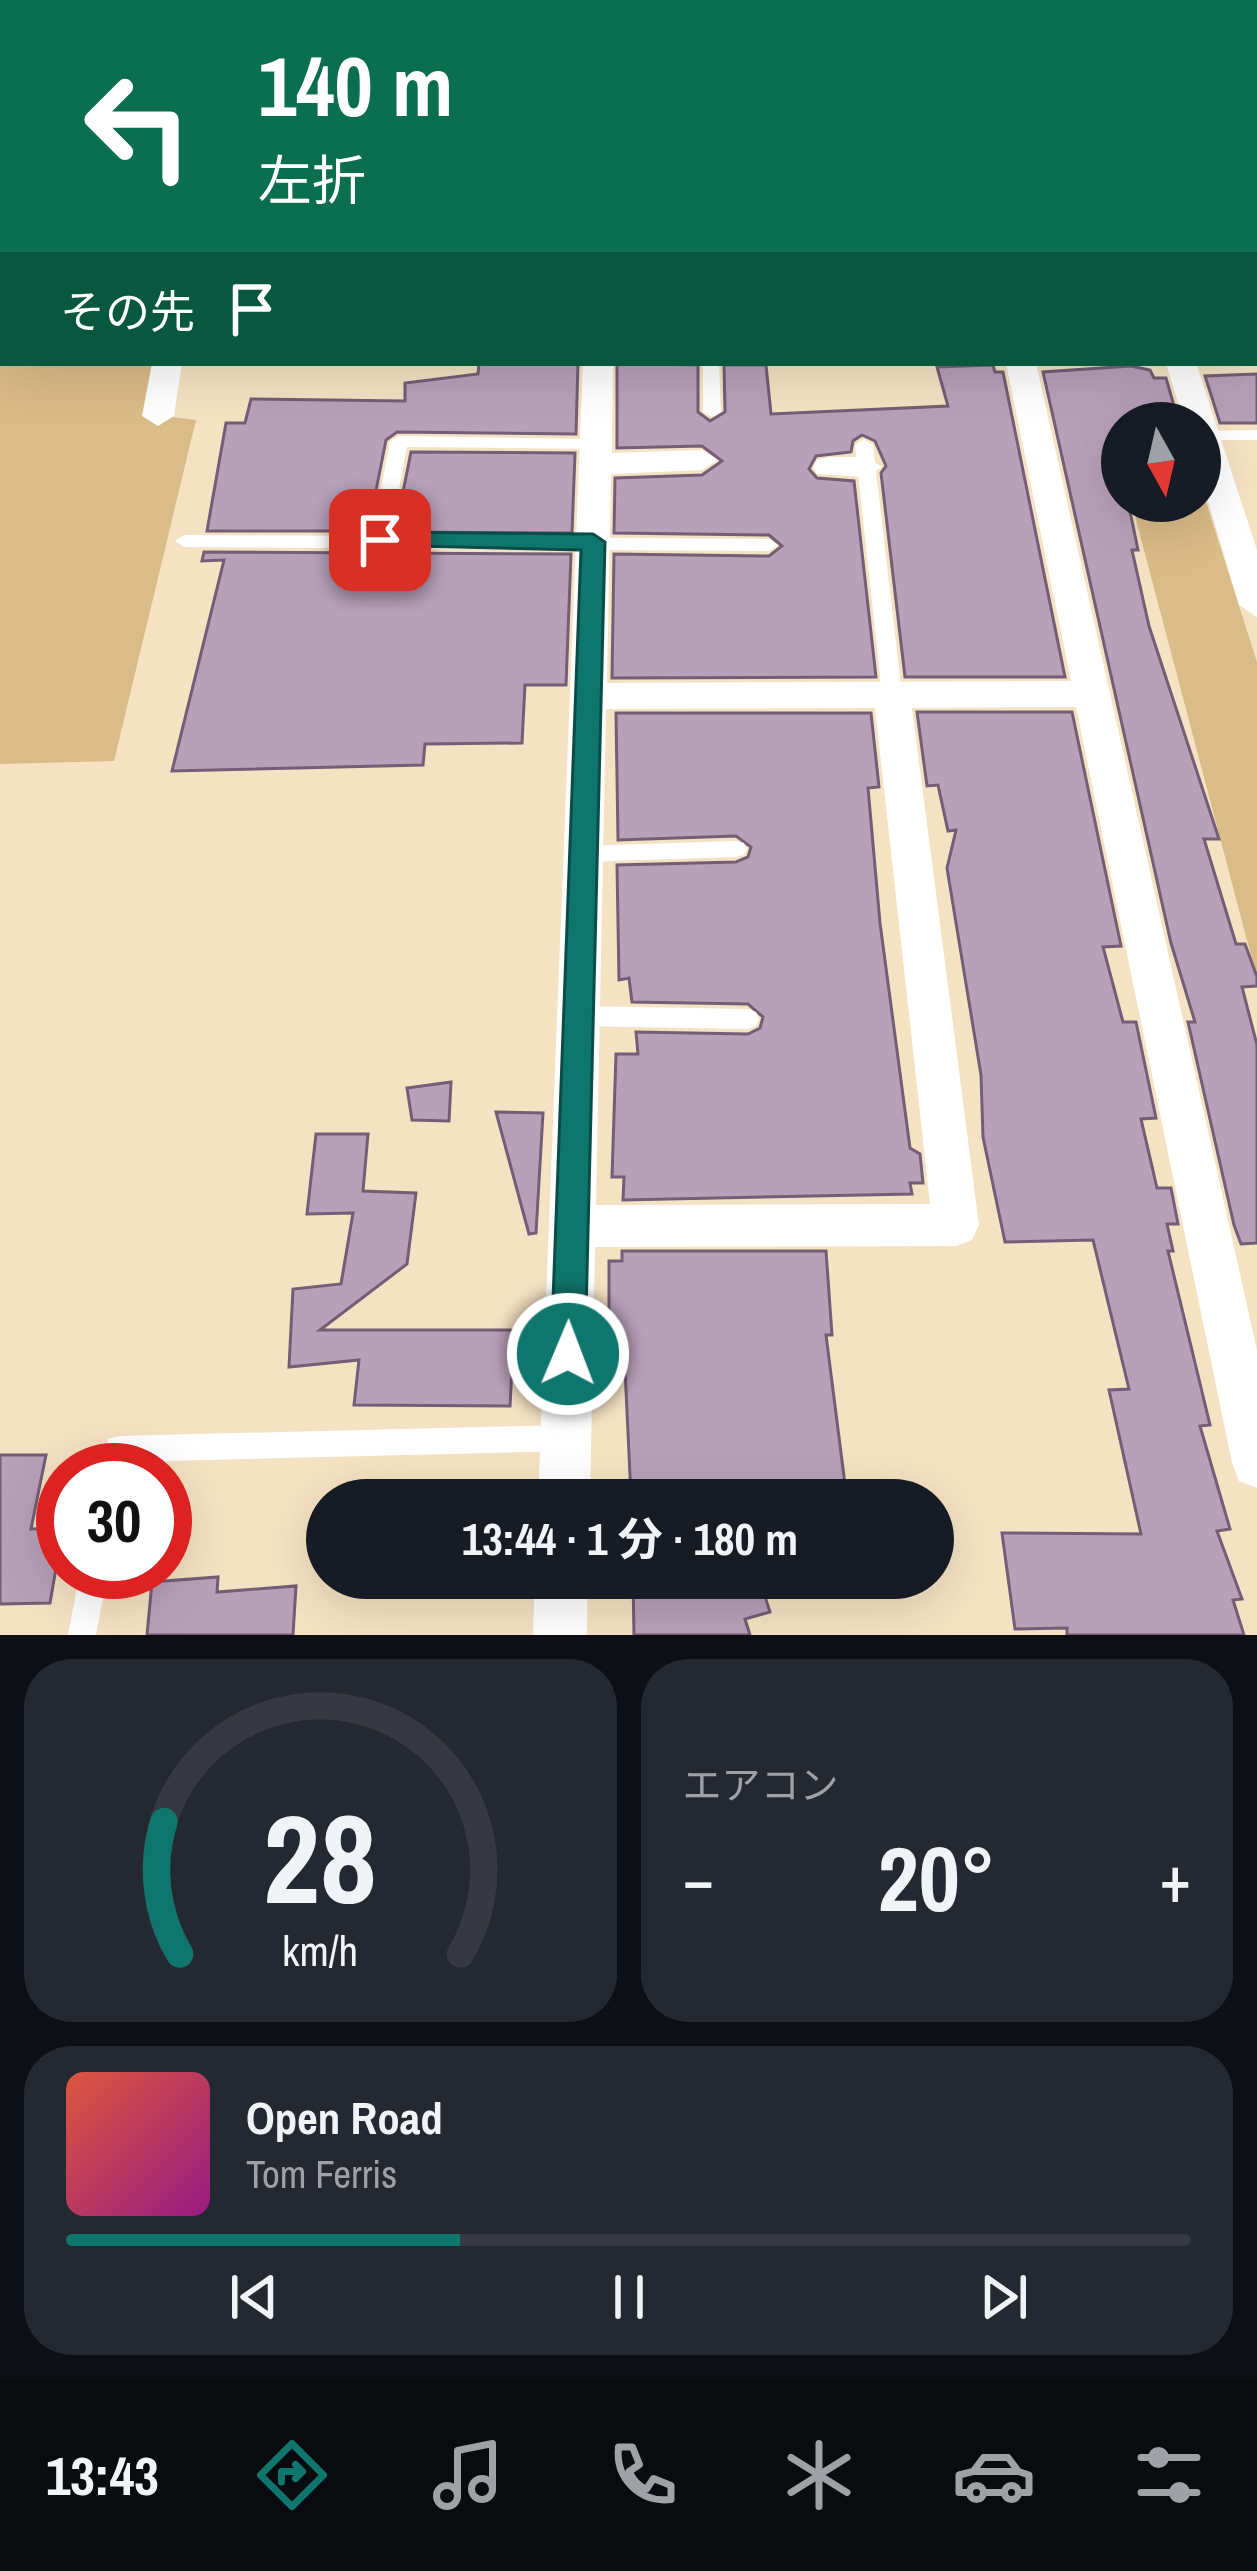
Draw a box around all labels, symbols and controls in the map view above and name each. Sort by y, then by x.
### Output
text: 140 m [258,29,453,142]
icon: left [60,48,216,204]
text: 左折 [258,144,366,217]
icon: arrive [219,276,285,342]
text: その先 [60,281,195,342]
north arrow [1101,402,1221,522]
map controls [1101,402,1221,522]
pin [329,489,431,591]
icon: arrive [347,507,413,573]
position arrow [505,1291,631,1417]
speed limit sign: 30 [36,1443,192,1599]
text: 13:44 · 1 分 · 180 m [462,1508,798,1569]
text: エアコン [683,1759,839,1811]
text: 28 [263,1774,377,1942]
text: 20° [878,1818,996,1939]
text: − [683,1834,714,1923]
text: + [1159,1834,1191,1923]
text: km/h [282,1921,358,1978]
text: Open Road [246,2087,443,2148]
text: Tom Ferris [246,2148,397,2200]
icon: previous [221,2264,287,2330]
icon: pause [596,2264,662,2330]
icon: next [971,2264,1037,2330]
icon: directions [250,2433,334,2517]
icon: music [426,2433,510,2517]
icon: phone [601,2433,685,2517]
icon: climate [777,2433,861,2517]
icon: car [952,2433,1036,2517]
icon: filters [1127,2433,1211,2517]
text: 13:43 [46,2439,159,2512]

